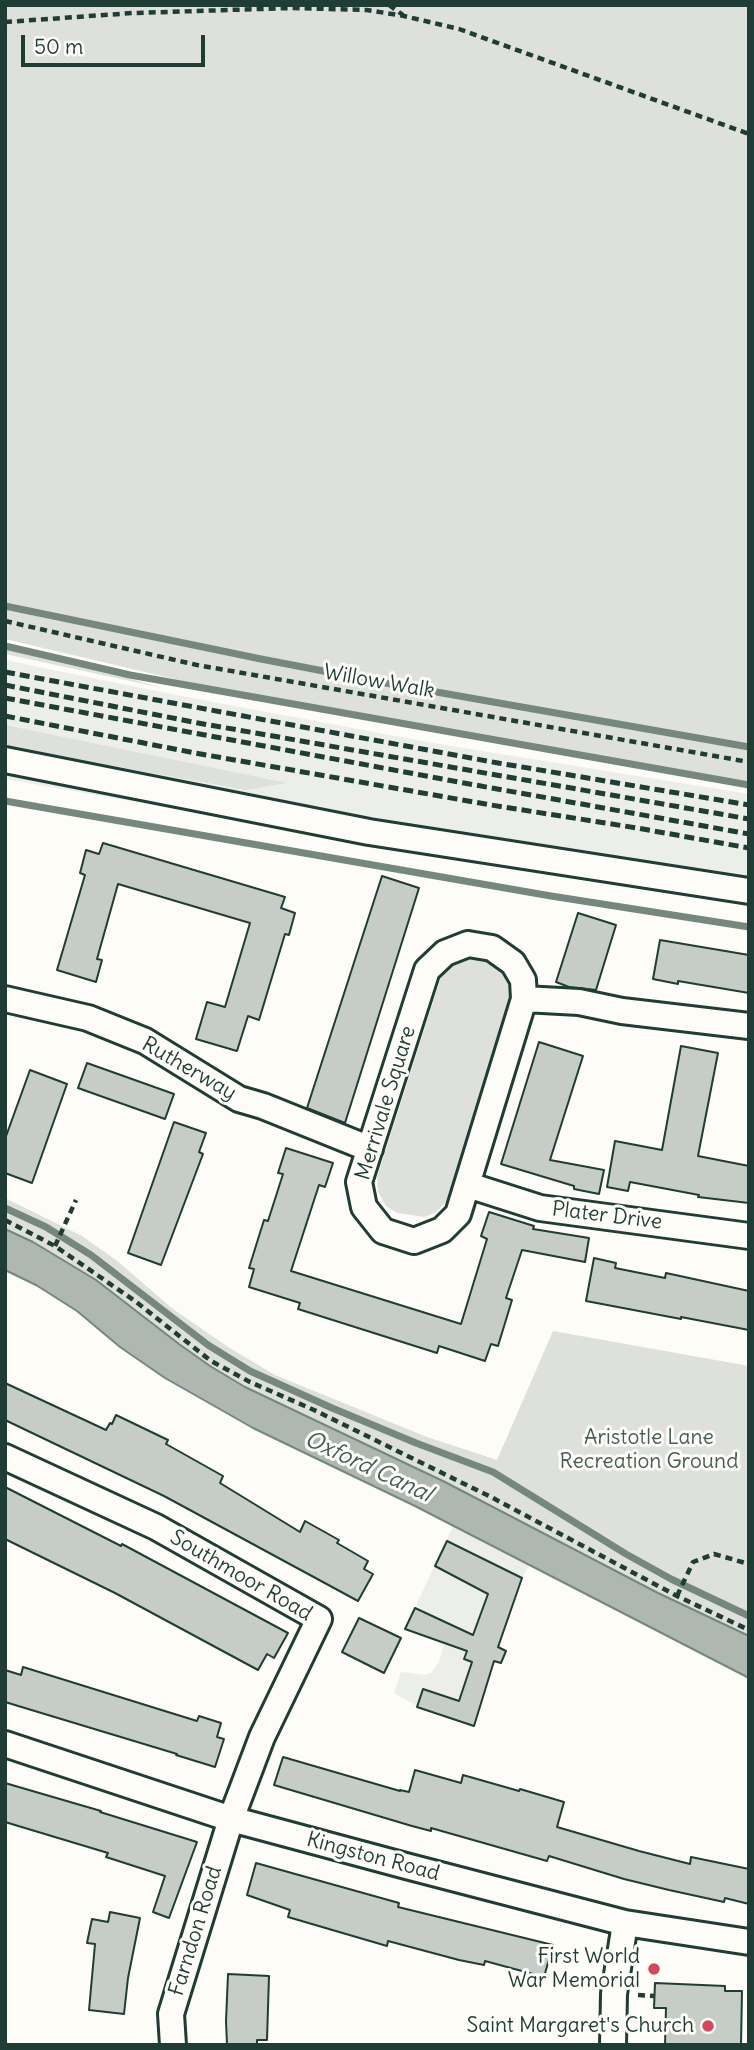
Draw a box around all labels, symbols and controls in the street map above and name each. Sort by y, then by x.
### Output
scale bar [24,21,208,65]
text: 50 m [34,33,83,60]
street label: Willow Walk [322,660,436,704]
street label: Merrivale Square [351,1023,421,1183]
street label: Rutherway [137,1032,241,1106]
street label: Plater Drive [551,1197,663,1235]
park label: Aristotle Lane Recreation Ground [559,1425,739,1475]
water label: Oxford Canal [300,1426,436,1508]
street label: Southmoor Road [166,1525,316,1627]
street label: Kingston Road [304,1827,442,1887]
street label: Farndon Road [164,1863,228,1999]
place label: First World War Memorial [508,1944,640,1994]
marker: First World War Memorial [646,1961,662,1977]
place label: Saint Margaret's Church [467,2013,694,2039]
marker: Saint Margaret's Church [700,2018,716,2034]

